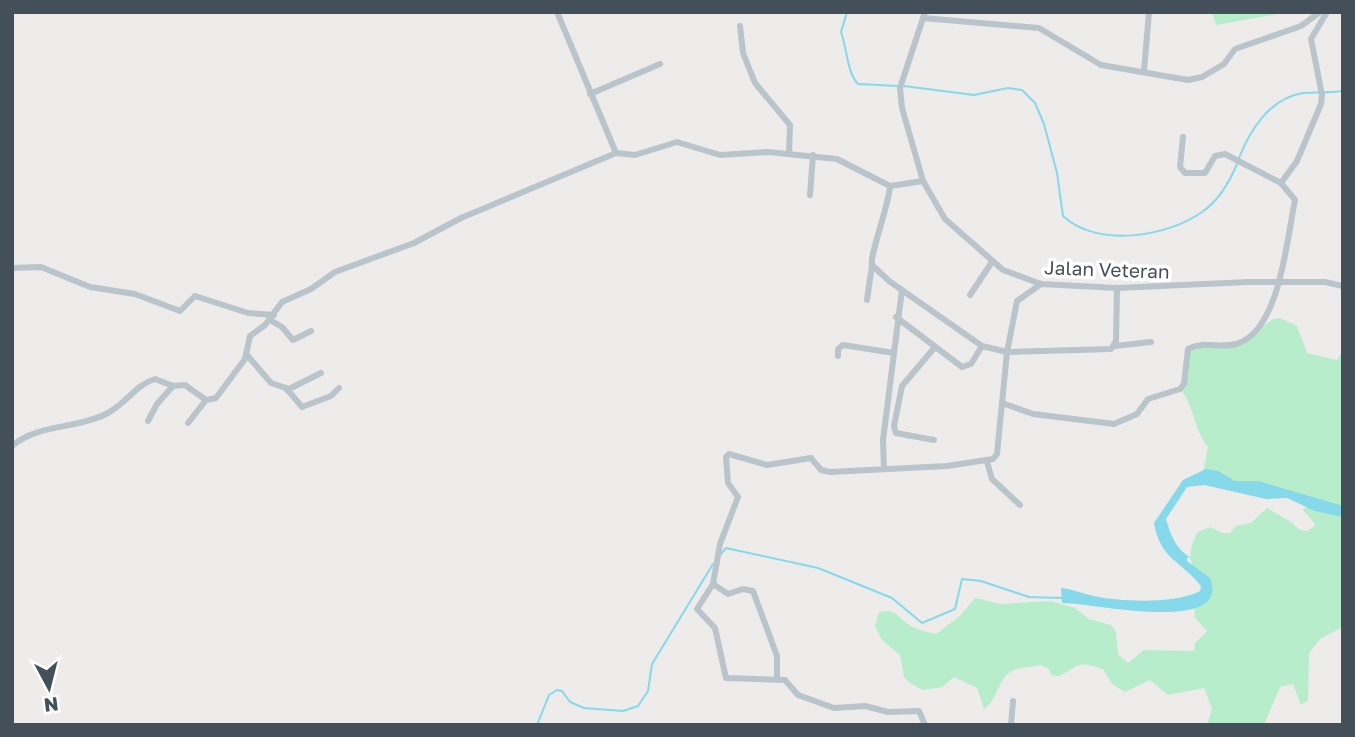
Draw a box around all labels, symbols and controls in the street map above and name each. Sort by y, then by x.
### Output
street label: Jalan Veteran [1044,255,1170,283]
north arrow [14,653,84,723]
text: N [43,693,60,718]

